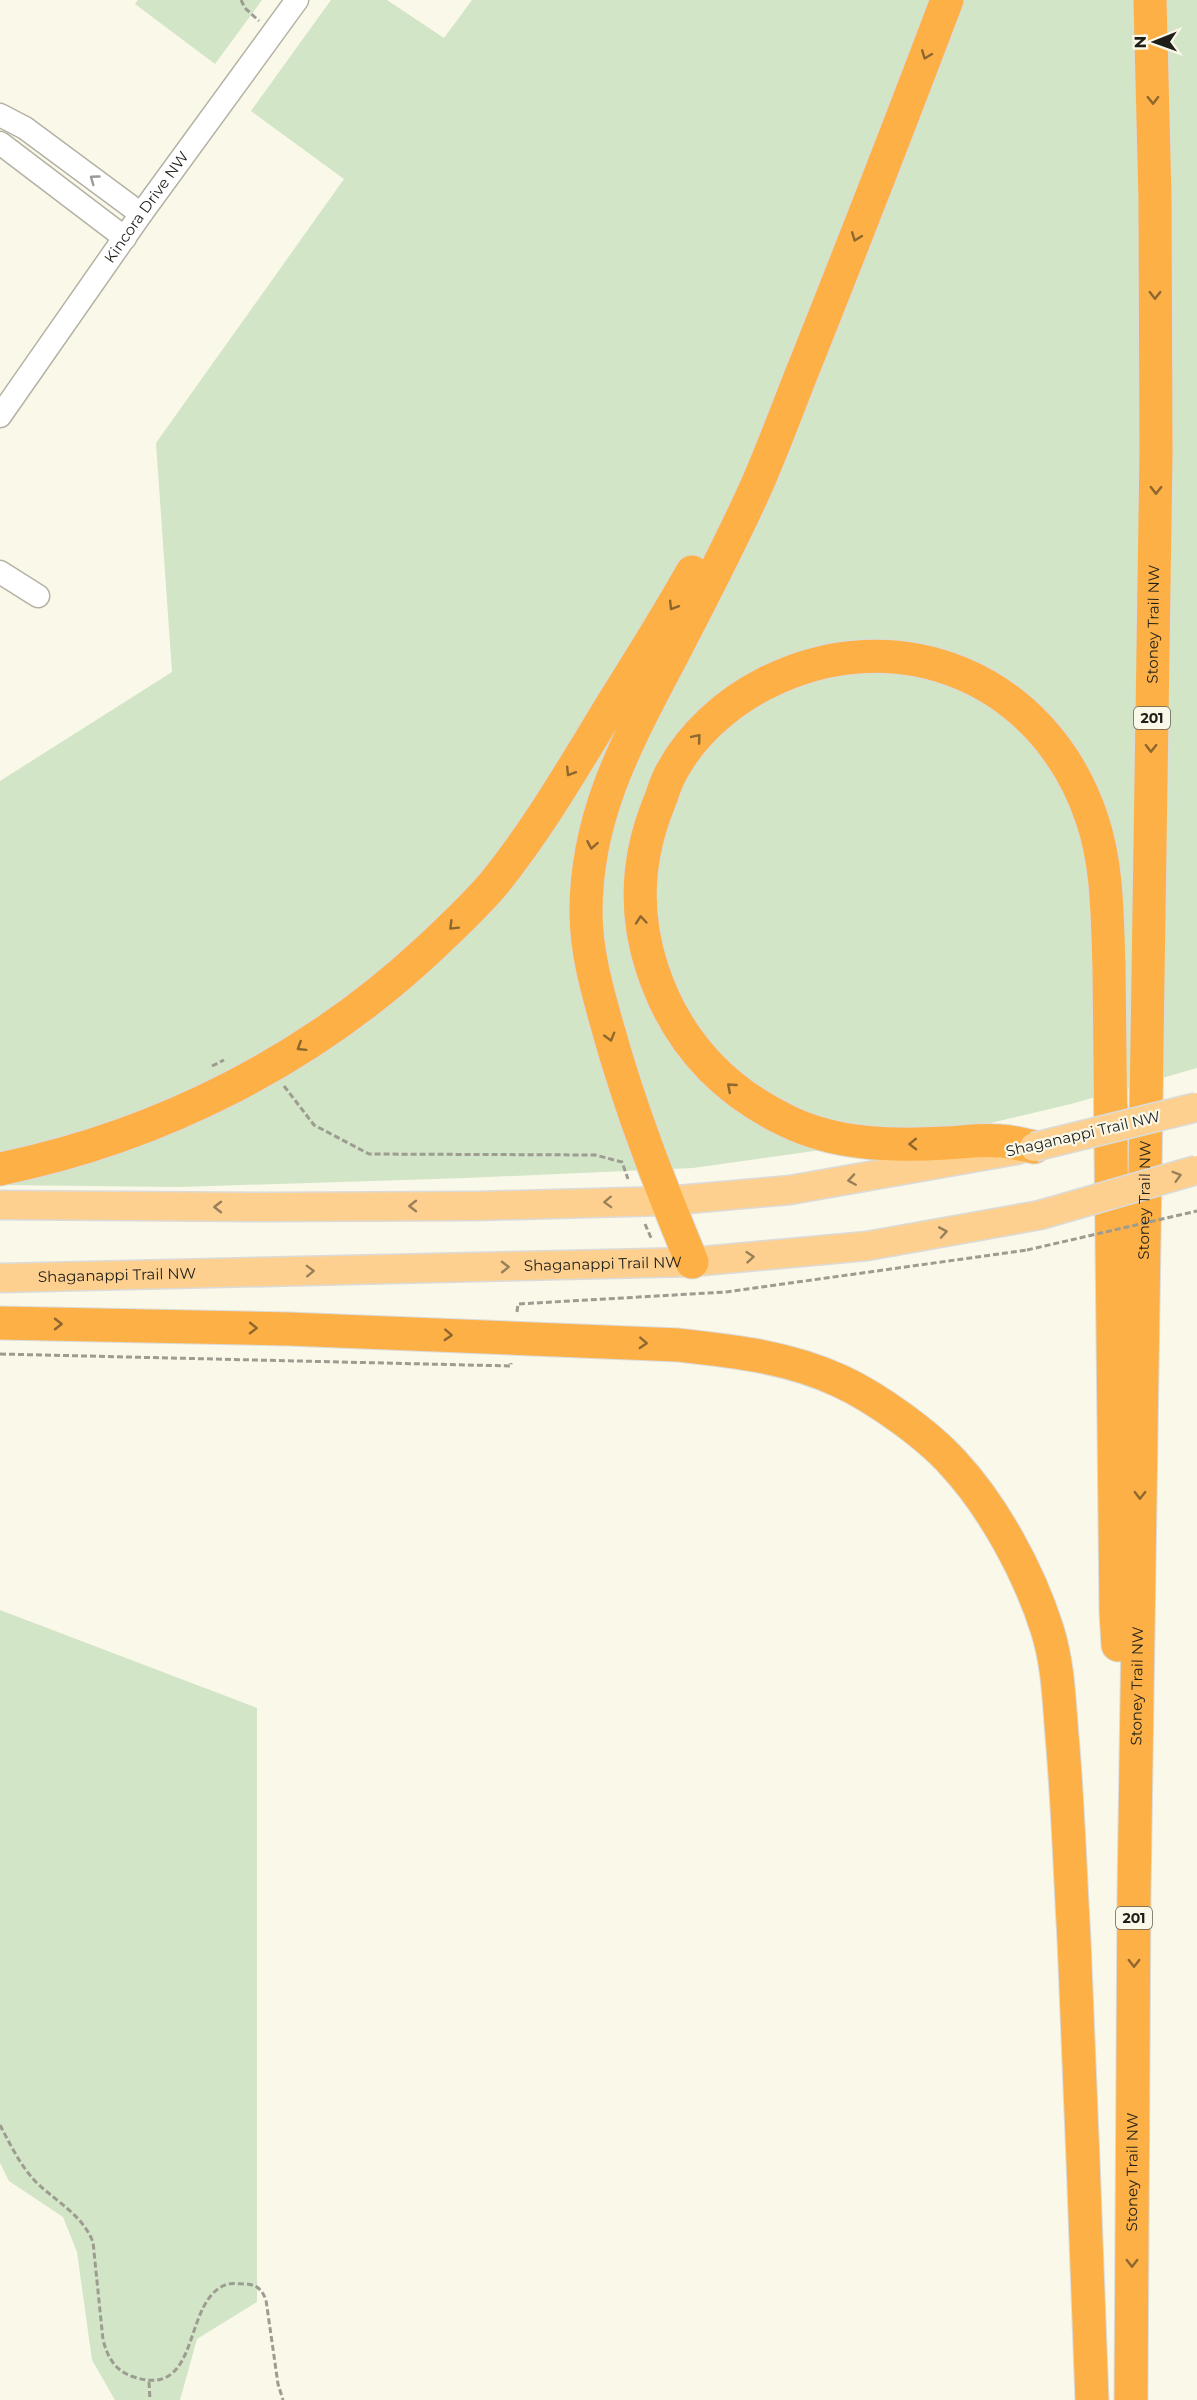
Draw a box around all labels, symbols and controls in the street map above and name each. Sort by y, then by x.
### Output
north arrow [1125,12,1185,72]
text: N [1131,36,1150,49]
one-way arrow [921,49,934,60]
one-way arrow [1147,96,1159,105]
street label: Kincora Drive NW [100,147,193,266]
one-way arrow [89,175,100,186]
one-way arrow [851,230,863,241]
one-way arrow [1149,291,1162,300]
one-way arrow [1149,486,1162,495]
street label: Stoney Trail NW [1142,564,1163,684]
one-way arrow [669,599,680,610]
road number: 201 [1134,707,1170,729]
one-way arrow [689,734,700,745]
one-way arrow [1145,744,1157,753]
one-way arrow [566,766,578,776]
one-way arrow [586,840,599,850]
one-way arrow [635,915,648,924]
one-way arrow [449,919,460,930]
one-way arrow [603,1032,616,1042]
one-way arrow [297,1040,307,1052]
one-way arrow [727,1083,738,1094]
street label: Shaganappi Trail NW [1004,1106,1162,1161]
one-way arrow [908,1138,917,1151]
street label: Stoney Trail NW [1134,1140,1155,1260]
one-way arrow [1171,1171,1182,1183]
one-way arrow [847,1174,857,1186]
one-way arrow [603,1196,612,1209]
one-way arrow [408,1200,417,1213]
one-way arrow [213,1201,222,1213]
one-way arrow [938,1226,948,1239]
one-way arrow [745,1251,755,1264]
street label: Shaganappi Trail NW [524,1252,682,1275]
one-way arrow [501,1260,510,1273]
street label: Shaganappi Trail NW [38,1263,197,1286]
one-way arrow [306,1265,315,1277]
one-way arrow [54,1318,63,1330]
one-way arrow [249,1322,258,1334]
one-way arrow [444,1329,453,1342]
one-way arrow [639,1337,648,1350]
one-way arrow [1134,1491,1147,1500]
street label: Stoney Trail NW [1126,1626,1147,1746]
road number: 201 [1116,1907,1152,1929]
one-way arrow [1128,1959,1140,1968]
street label: Stoney Trail NW [1122,2112,1142,2232]
one-way arrow [1126,2259,1138,2268]

